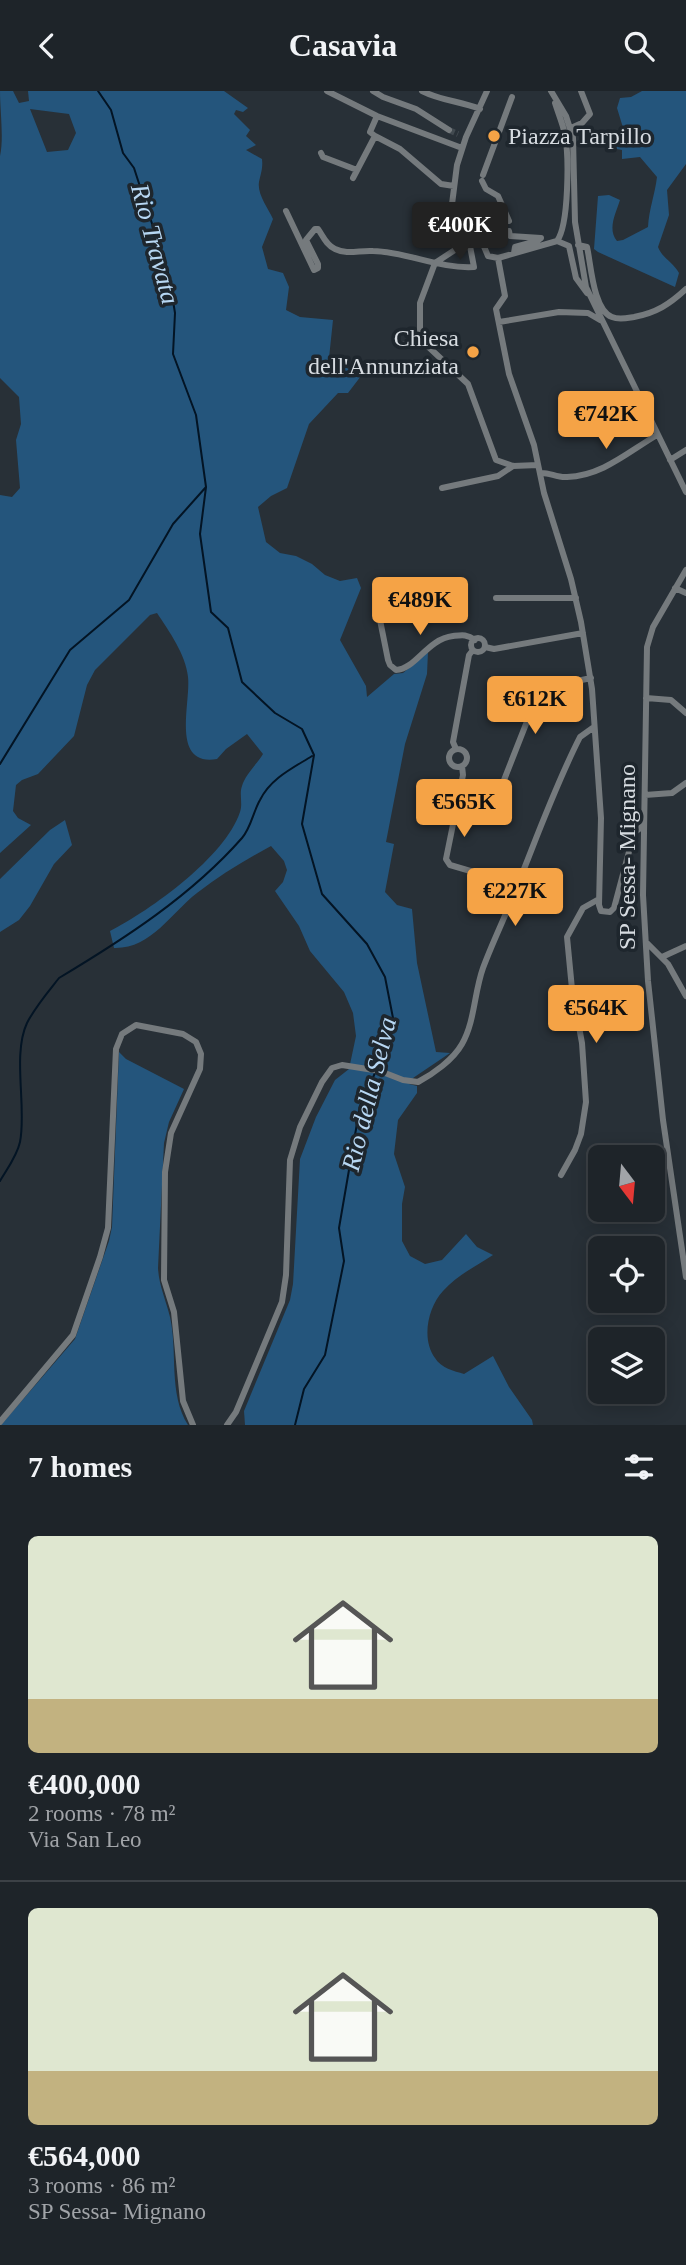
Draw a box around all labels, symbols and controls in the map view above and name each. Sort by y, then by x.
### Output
icon: back [28,27,66,65]
text: Casavia [289,27,397,63]
icon: search [620,27,658,65]
place label: Piazza Tarpillo [508,123,652,149]
marker: Piazza Tarpillo [486,128,502,144]
water label: Rio Travata [125,180,185,307]
pin: €400K [411,202,509,262]
text: €400K [428,212,492,237]
place label: Chiesa dell'Annunziata [308,325,459,379]
marker: Chiesa dell'Annunziata [465,344,481,360]
pin: €742K [557,391,655,451]
text: €742K [574,401,638,426]
pin: €489K [371,577,469,637]
text: €489K [388,587,452,612]
pin: €612K [486,677,584,736]
text: €612K [503,686,567,711]
street label: SP Sessa- Mignano [614,764,640,950]
pin: €565K [415,779,513,839]
text: €565K [432,789,496,814]
pin: €227K [466,869,564,928]
text: €227K [483,878,547,903]
pin: €564K [547,985,645,1045]
text: €564K [564,995,628,1020]
water label: Rio della Selva [336,1014,402,1175]
north arrow [588,1145,665,1221]
map controls [588,1145,665,1404]
button: locate [588,1236,665,1313]
button: layers [588,1327,665,1404]
icon: filters [620,1448,658,1486]
text: 7 homes [28,1450,132,1483]
icon: home [280,1582,406,1708]
text: €400,000 [28,1767,141,1800]
text: 2 rooms · 78 m² [28,1801,175,1826]
text: Via San Leo [28,1827,142,1852]
icon: home [280,1954,406,2080]
text: €564,000 [28,2139,141,2172]
text: 3 rooms · 86 m² [28,2173,175,2198]
text: SP Sessa- Mignano [28,2199,206,2224]

